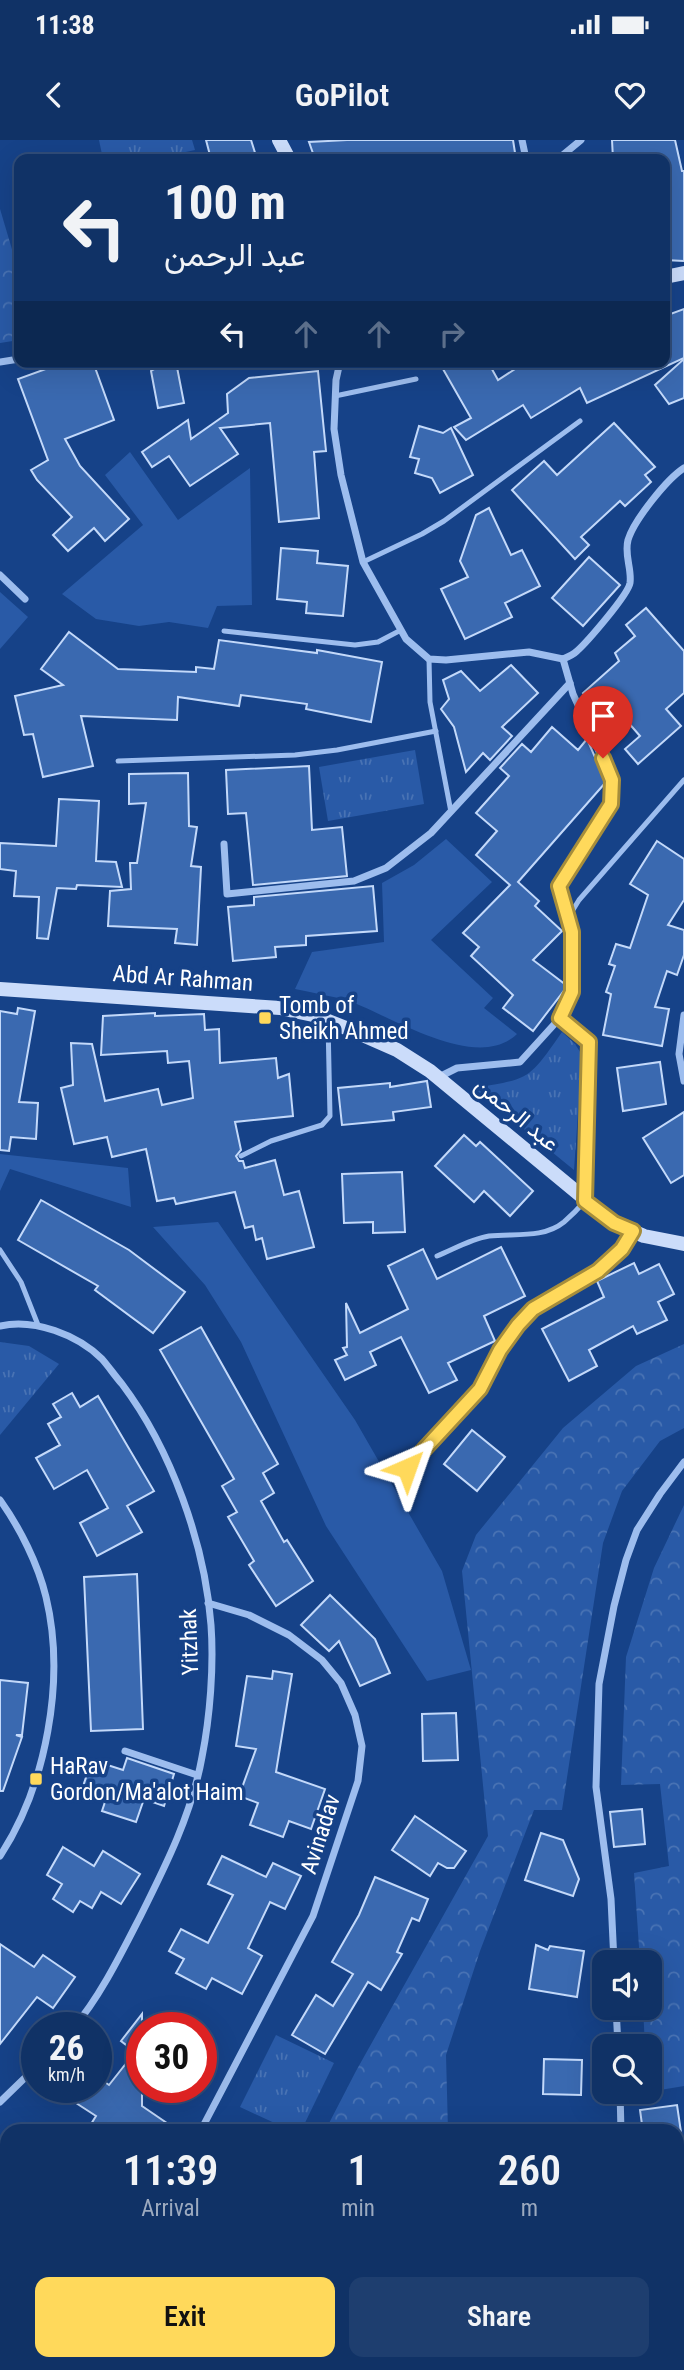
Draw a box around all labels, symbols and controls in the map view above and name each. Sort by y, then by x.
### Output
text: 11:38 [35,10,95,40]
icon: back [35,76,73,114]
text: GoPilot [295,76,389,114]
icon: heart [611,76,649,114]
text: 100 m [164,174,286,231]
icon: left [49,182,140,273]
text: عبد الرحمن [164,236,306,274]
icon: left [214,315,252,353]
icon: ahead [287,315,325,353]
icon: ahead [360,315,398,353]
icon: right [433,315,471,353]
pin [573,686,633,758]
icon: arrive [584,697,622,735]
street label: Abd Ar Rahman [112,960,254,997]
place label: Tomb of Sheikh Ahmed [279,992,409,1045]
marker: Tomb of Sheikh Ahmed [257,1010,273,1026]
street label: عبد الرحمن [468,1071,564,1158]
position arrow [370,1431,444,1505]
street label: Yitzhak [175,1608,204,1676]
place label: HaRav Gordon/Ma'alot Haim [50,1753,243,1806]
marker: HaRav Gordon/Ma'alot Haim [28,1771,44,1787]
street label: Avinadav [295,1791,346,1877]
map controls [592,1950,662,2104]
button: sound [592,1950,662,2020]
speed limit sign: 30 [126,2012,217,2103]
text: 26 [49,2028,84,2069]
button: search [592,2034,662,2104]
text: km/h [48,2064,85,2085]
text: 11:39 [123,2146,218,2195]
text: 1 [348,2146,369,2195]
text: 260 [498,2146,561,2195]
text: Arrival [141,2195,200,2222]
text: min [341,2195,375,2222]
text: m [521,2195,538,2222]
button: Exit [35,2277,335,2357]
button: Share [349,2277,649,2357]

